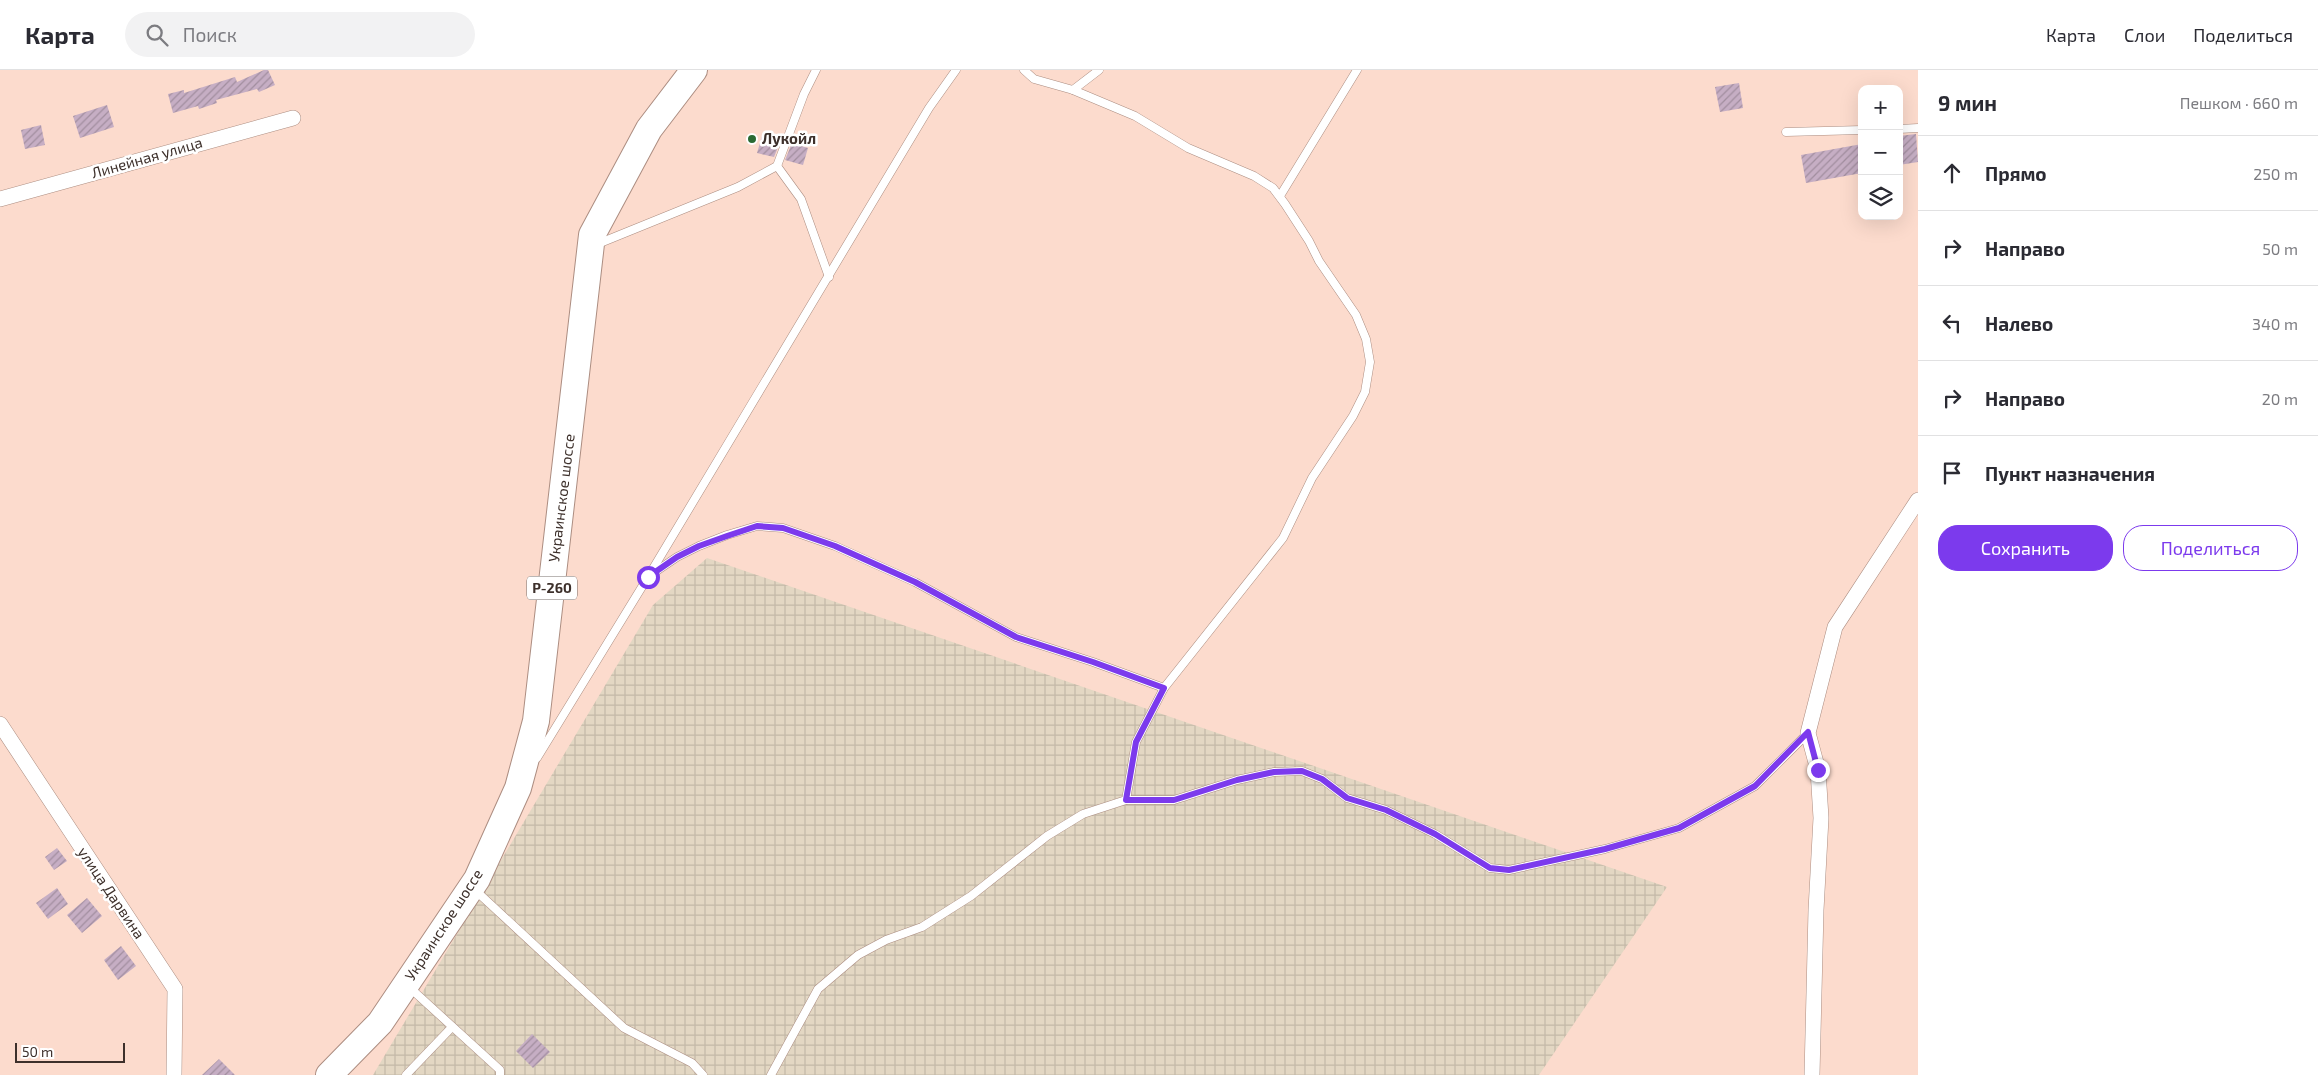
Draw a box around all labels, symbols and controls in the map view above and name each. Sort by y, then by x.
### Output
search box [125,12,475,57]
text: Карта [25,20,95,49]
icon: search [143,21,171,49]
text: Поиск [183,23,237,46]
text: Карта [2046,24,2096,46]
text: Слои [2124,24,2165,46]
text: Поделиться [2193,24,2293,46]
map controls [1858,85,1903,220]
button: + [1858,85,1903,130]
text: 9 мин [1938,90,1997,115]
text: Пешком · 660 m [2180,93,2298,112]
place label: Лукойл [762,129,816,147]
button: − [1858,130,1903,175]
street label: Линейная улица [89,133,205,182]
marker: Лукойл [746,133,758,145]
icon: ahead [1938,159,1966,187]
text: Прямо [1985,162,2047,185]
text: 250 m [2253,164,2298,183]
button: layers [1858,175,1903,220]
icon: right [1938,234,1966,262]
text: Направо [1985,237,2065,260]
text: 50 m [2262,239,2298,258]
icon: left [1938,309,1966,337]
text: Налево [1985,312,2053,335]
text: 340 m [2252,314,2298,333]
icon: right [1938,384,1966,412]
text: Направо [1985,387,2065,410]
text: 20 m [2262,389,2298,408]
street label: Украинское шоссе [544,433,578,563]
icon: arrive [1938,459,1966,487]
text: Пункт назначения [1985,462,2155,485]
button: Сохранить [1938,525,2113,571]
button: Поделиться [2123,525,2298,571]
route start [637,566,660,589]
road number: Р-260 [527,576,577,600]
route end [1807,759,1830,782]
street label: улица Дарвина [74,843,149,942]
street label: Украинское шоссе [400,865,486,984]
scale bar [15,1040,125,1063]
text: 50 m [22,1043,53,1060]

